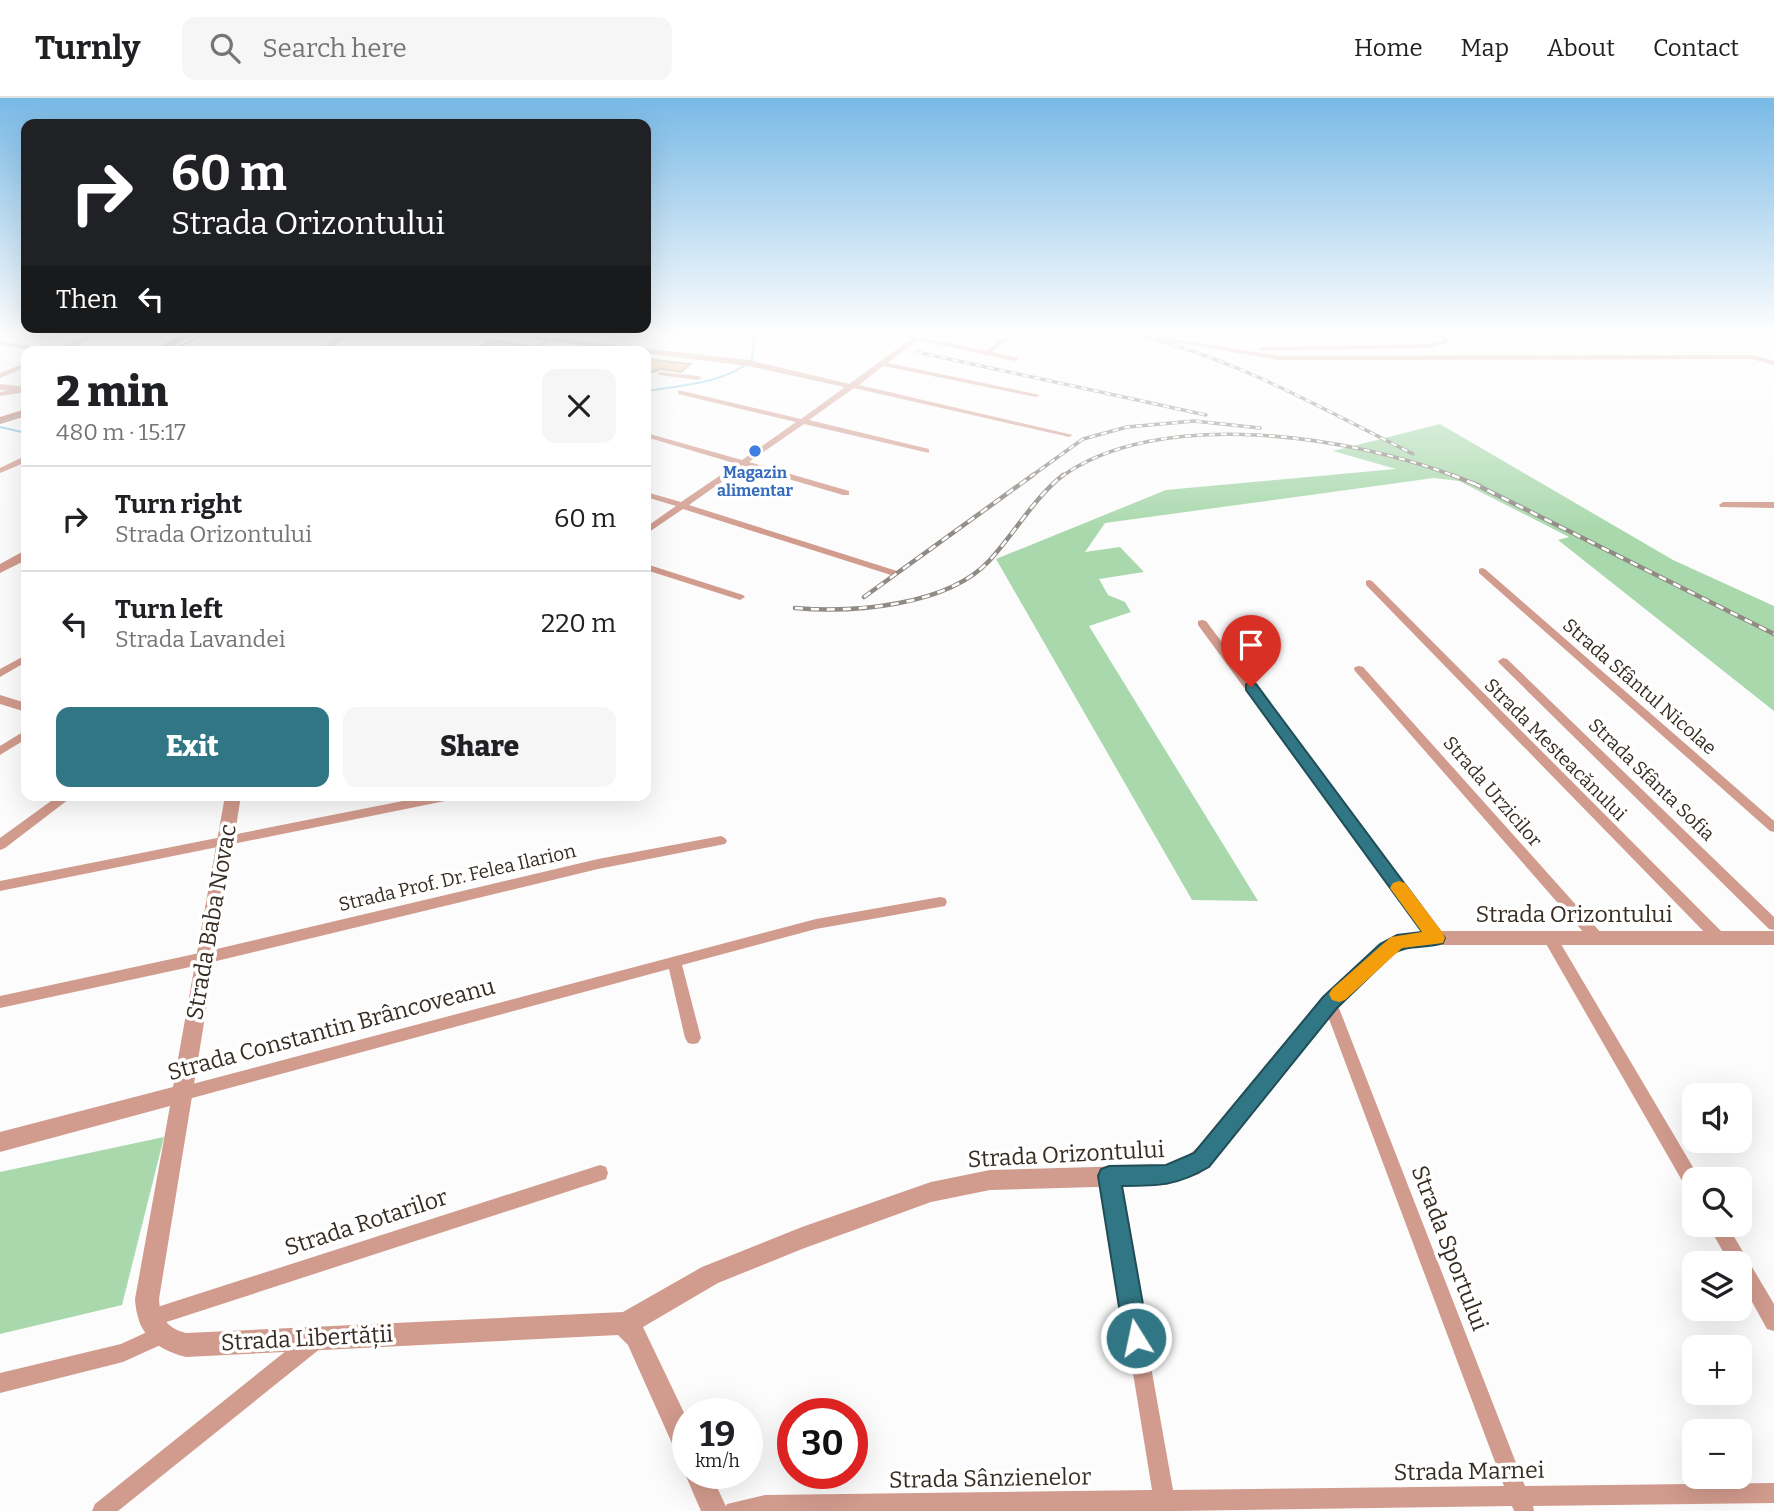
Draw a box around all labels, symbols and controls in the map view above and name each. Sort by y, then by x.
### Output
search box [182,17,672,80]
text: Turnly [35,28,140,68]
icon: search [206,29,244,67]
text: Search here [262,33,407,64]
text: Home [1354,34,1423,62]
text: Map [1461,34,1509,62]
text: About [1547,34,1615,62]
text: Contact [1653,34,1739,62]
text: 60 m [171,144,287,203]
icon: right [56,147,147,238]
text: Strada Orizontului [171,204,445,242]
icon: left [132,280,170,318]
text: Then [56,284,118,315]
text: 2 min [56,367,168,417]
button: close [542,369,616,443]
text: 480 m · 15:17 [56,418,186,446]
marker: Magazin alimentar [747,443,763,459]
place label: Magazin alimentar [717,463,793,500]
text: Turn right [115,489,242,520]
icon: right [56,500,94,538]
text: 60 m [554,503,616,534]
text: Strada Orizontului [115,520,312,548]
text: Turn left [115,594,223,625]
icon: left [56,605,94,643]
text: 220 m [541,608,616,639]
street label: Strada Sfântul Nicolae [1558,613,1721,759]
pin [1221,615,1281,687]
text: Strada Lavandei [115,625,286,653]
icon: arrive [1232,626,1270,664]
street label: Strada Mesteacănului [1480,674,1632,825]
button: Exit [56,707,329,787]
button: Share [343,707,616,787]
street label: Strada Sfânta Sofia [1584,713,1720,846]
street label: Strada Urzicilor [1438,731,1547,852]
street label: Strada Baba Novac [180,822,242,1022]
street label: Strada Prof. Dr. Felea Ilarion [336,839,578,916]
street label: Strada Orizontului [1476,900,1673,928]
street label: Strada Constantin Brâncoveanu [164,972,498,1086]
map controls [1682,1083,1752,1489]
button: sound [1682,1083,1752,1153]
street label: Strada Orizontului [967,1135,1165,1173]
street label: Strada Sportului [1406,1161,1494,1335]
button: search [1682,1167,1752,1237]
street label: Strada Rotarilor [281,1182,451,1262]
button: layers [1682,1251,1752,1321]
position arrow [1099,1301,1173,1375]
street label: Strada Libertății [220,1320,394,1357]
button: + [1682,1335,1752,1405]
speed limit sign: 30 [777,1398,868,1489]
text: 19 [700,1413,735,1455]
button: − [1682,1419,1752,1489]
text: km/h [695,1450,740,1472]
street label: Strada Marnei [1393,1456,1545,1486]
street label: Strada Sânzienelor [889,1462,1091,1494]

